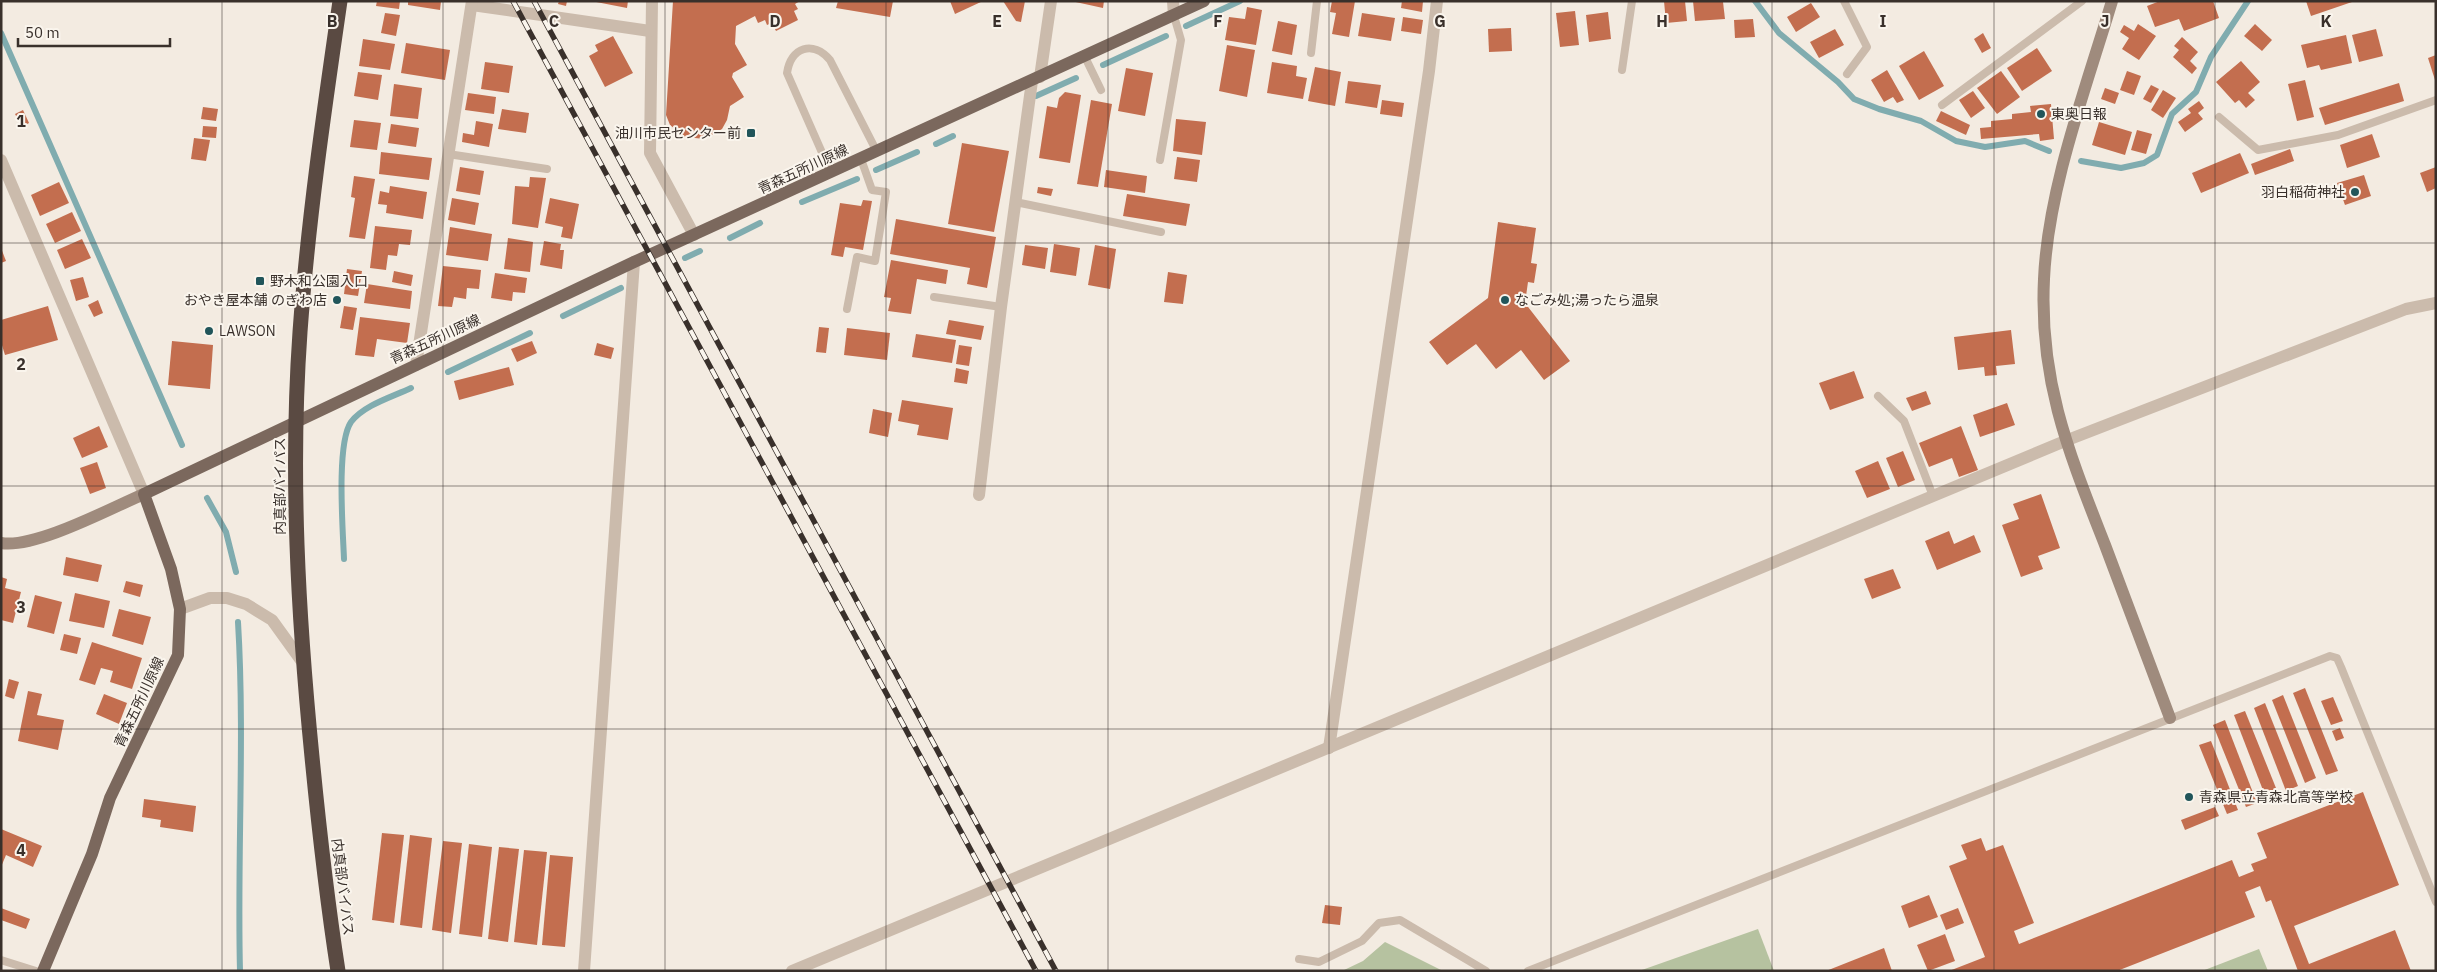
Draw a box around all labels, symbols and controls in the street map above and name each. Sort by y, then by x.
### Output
text: B [327,11,338,31]
text: C [549,11,559,31]
text: D [769,11,781,31]
text: E [992,11,1002,31]
text: F [1213,11,1223,31]
text: G [1434,11,1446,31]
text: H [1656,11,1668,31]
text: I [1880,11,1887,31]
text: J [2101,11,2109,31]
text: K [2320,11,2332,31]
scale bar [18,15,170,47]
text: 50 m [25,23,60,42]
place label: 東奥日報 [2051,105,2107,123]
marker: 東奥日報 [2035,108,2047,120]
text: 1 [16,111,26,131]
place label: 油川市民センター前 [615,124,741,142]
marker: 油川市民センター前 [745,127,757,139]
street label: 青森五所川原線 [755,140,851,198]
place label: 羽白稲荷神社 [2261,183,2345,201]
marker: 羽白稲荷神社 [2349,186,2361,198]
place label: 野木和公園入口 [270,272,368,290]
marker: 野木和公園入口 [254,275,266,287]
place label: おやき屋本舗 のぎわ店 [184,291,327,309]
place label: なごみ処;湯ったら温泉 [1515,291,1659,309]
marker: おやき屋本舗 のぎわ店 [331,294,343,306]
marker: なごみ処;湯ったら温泉 [1499,294,1511,306]
street label: 青森五所川原線 [387,310,483,368]
place label: LAWSON [219,322,276,340]
marker: LAWSON [203,325,215,337]
text: 2 [16,354,26,374]
street label: 内真部バイパス [271,437,289,535]
text: 3 [16,597,26,617]
street label: 青森五所川原線 [110,654,168,750]
place label: 青森県立青森北高等学校 [2199,788,2353,806]
marker: 青森県立青森北高等学校 [2183,791,2195,803]
street label: 内真部バイパス [328,837,358,937]
text: 4 [16,840,26,860]

